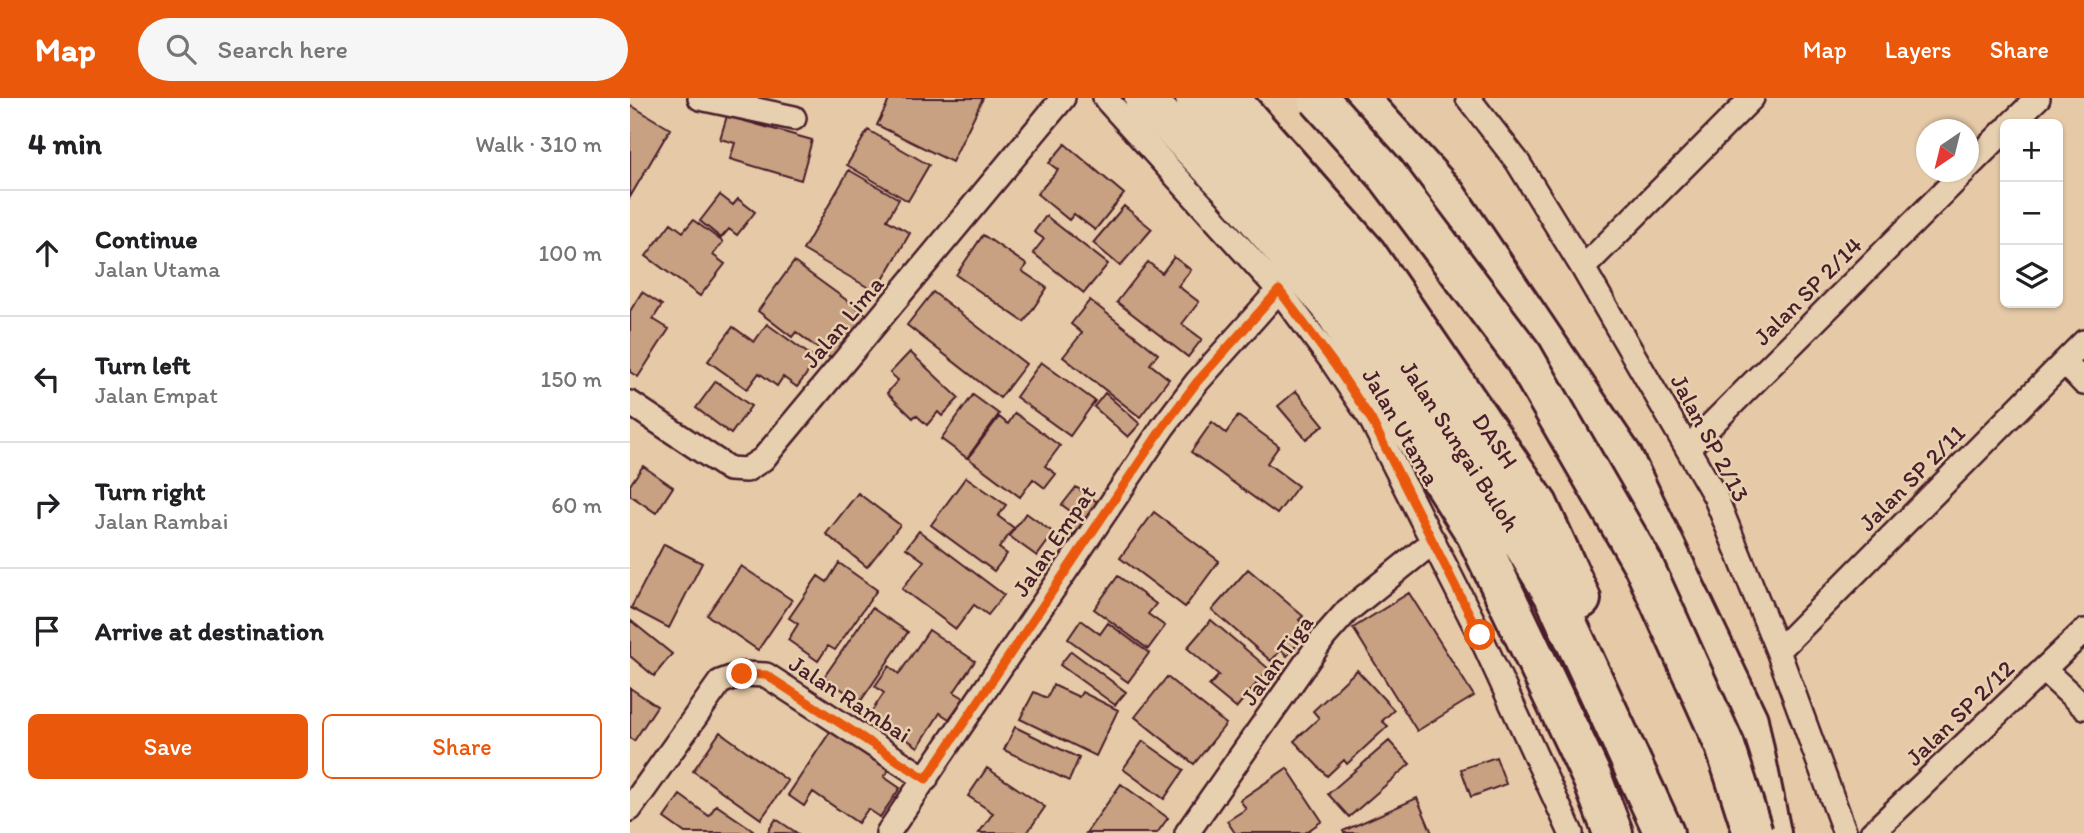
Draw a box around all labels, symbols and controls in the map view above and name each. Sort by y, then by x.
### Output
search box [138,18,628,81]
text: Map [35,30,96,69]
icon: search [162,30,200,68]
text: Search here [218,33,348,65]
text: Map [1803,35,1847,64]
text: Layers [1885,35,1952,64]
text: Share [1990,35,2049,64]
north arrow [1916,119,1979,182]
map controls [2000,119,2063,308]
button: + [2000,119,2063,182]
text: 4 min [28,125,102,162]
text: Walk · 310 m [475,130,602,158]
button: − [2000,182,2063,245]
text: Continue [95,223,198,255]
street label: Jalan SP 2/14 [1747,230,1868,351]
icon: ahead [28,234,66,272]
text: 100 m [538,239,602,267]
button: layers [2000,245,2063,308]
text: Jalan Utama [95,255,220,283]
street label: Jalan Lima [796,269,890,374]
text: Turn left [95,349,191,381]
street label: Jalan Sungai Buloh [1394,355,1527,537]
icon: left [28,360,66,398]
street label: Jalan Utama [1356,363,1447,491]
text: 150 m [541,365,602,393]
street label: Jalan SP 2/13 [1665,369,1756,507]
text: Jalan Empat [95,381,218,409]
street label: DASH [1466,407,1525,474]
street label: Jalan SP 2/11 [1852,418,1971,537]
text: Turn right [95,475,206,507]
street label: Jalan Empat [1006,480,1101,602]
icon: right [28,486,66,524]
text: 60 m [551,491,602,519]
text: Jalan Rambai [95,507,228,535]
street label: Jalan Tiga [1234,608,1319,711]
icon: arrive [28,612,66,650]
text: Arrive at destination [95,615,324,647]
route start [1464,619,1495,650]
street label: Jalan Rambai [784,649,917,749]
street label: Jalan SP 2/12 [1899,653,2020,772]
route end [726,658,757,689]
button: Save [28,714,308,779]
button: Share [322,714,602,779]

